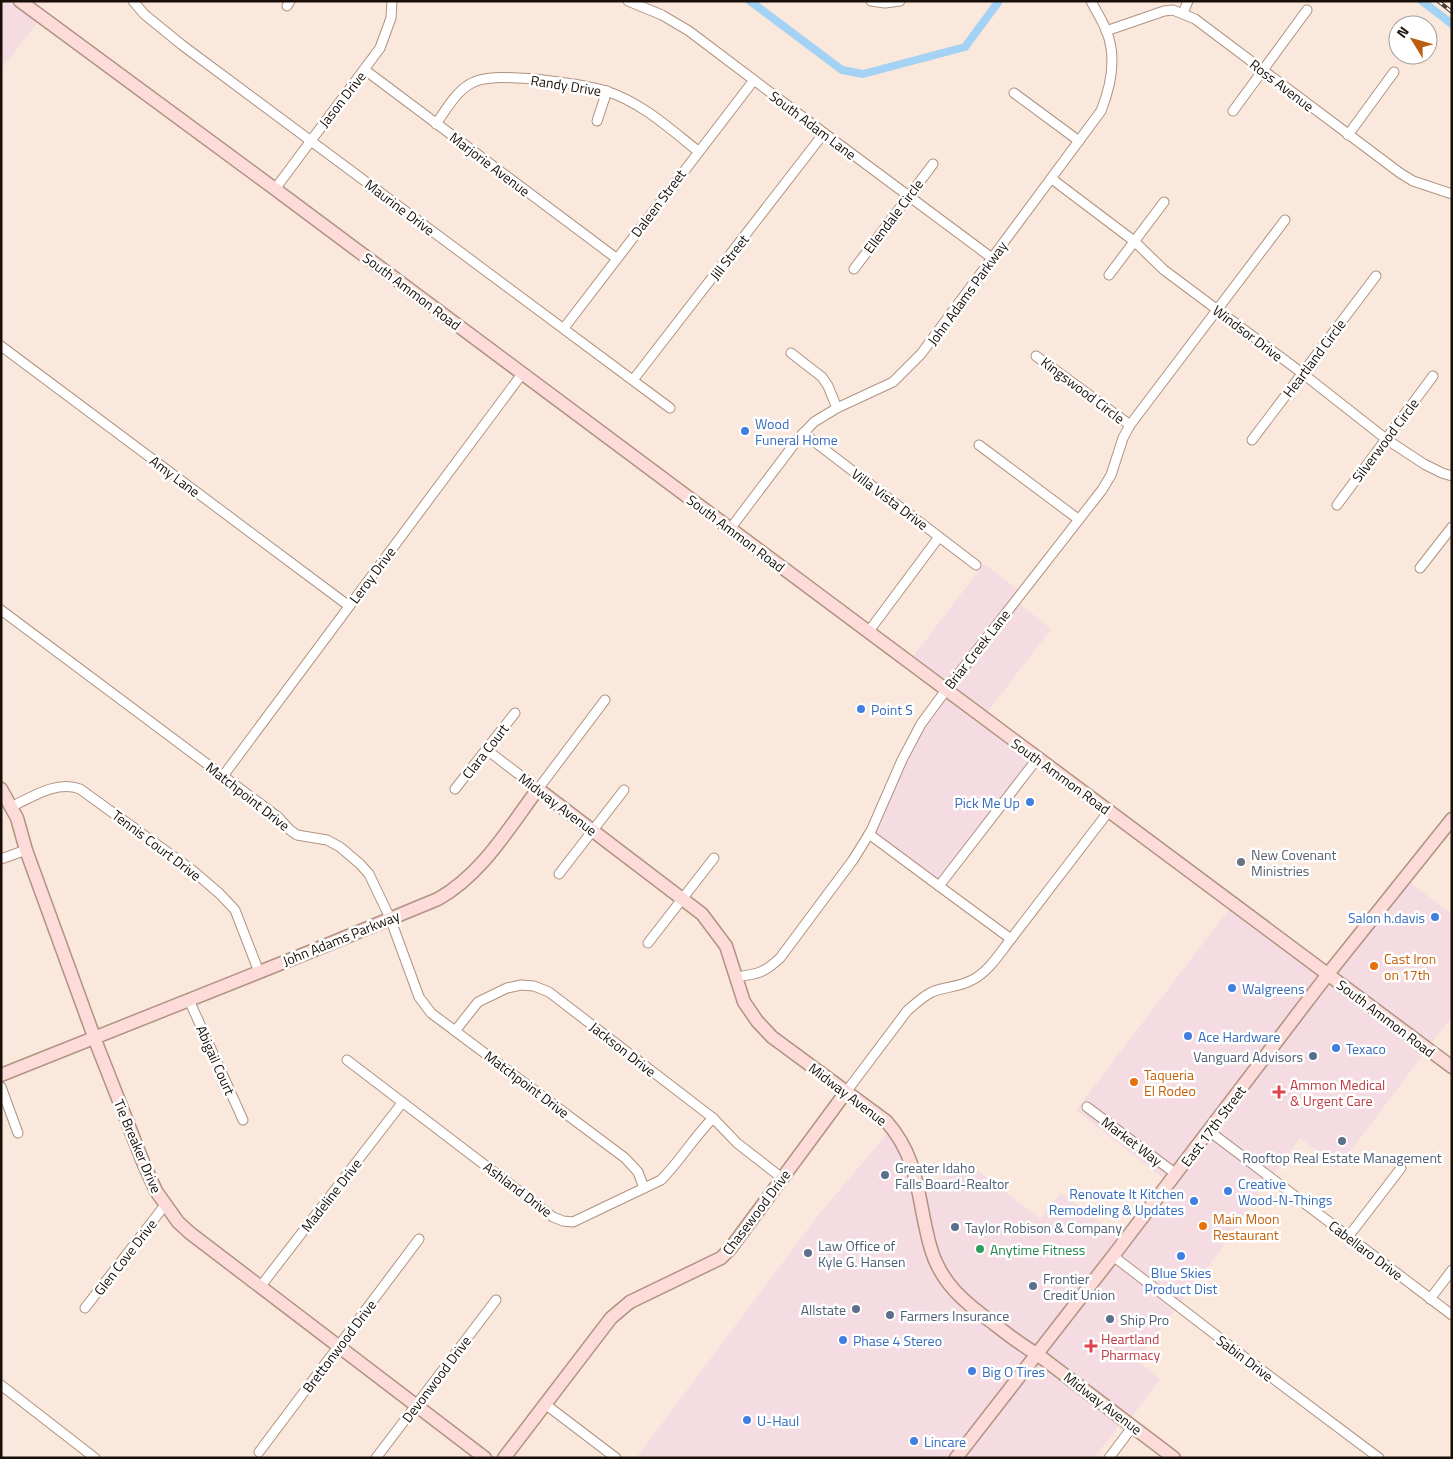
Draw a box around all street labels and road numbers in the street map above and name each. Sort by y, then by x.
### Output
street label: Ross Avenue [1245,54,1319,116]
street label: Jason Drive [313,66,371,132]
street label: Randy Drive [529,69,603,101]
street label: South Adam Lane [765,85,861,165]
street label: Marjorie Avenue [445,127,535,201]
street label: Daleen Street [626,165,691,241]
street label: Maurine Drive [361,174,439,240]
street label: Ellendale Circle [858,174,928,258]
street label: Jill Street [704,230,754,284]
street label: John Adams Parkway [922,236,1012,350]
street label: South Ammon Road [359,247,465,335]
street label: Windsor Drive [1209,300,1287,366]
street label: Heartland Circle [1278,314,1350,402]
street label: Kingswood Circle [1037,352,1129,428]
street label: Silverwood Circle [1347,394,1423,486]
street label: Amy Lane [145,450,205,502]
street label: Villa Vista Drive [847,463,933,535]
street label: South Ammon Road [683,489,789,577]
street label: Leroy Drive [344,542,400,608]
street label: Briar Creek Lane [939,605,1015,693]
street label: Clara Court [457,719,513,783]
street label: South Ammon Road [1007,733,1115,819]
street label: Matchpoint Drive [202,757,294,835]
street label: Midway Avenue [514,768,602,840]
street label: Tennis Court Drive [108,805,206,885]
street label: John Adams Parkway [279,905,403,971]
street label: South Ammon Road [1333,974,1439,1062]
street label: Jackson Drive [585,1016,661,1082]
street label: Abigail Court [191,1022,241,1098]
street label: Matchpoint Drive [480,1045,574,1123]
street label: Midway Avenue [804,1058,892,1130]
street label: East 17th Street [1176,1081,1250,1171]
street label: Tie Breaker Drive [109,1096,167,1196]
street label: Market Way [1097,1111,1167,1171]
street label: Madeline Drive [296,1154,366,1236]
street label: Ashland Drive [479,1156,557,1222]
street label: Chasewood Drive [717,1165,795,1259]
street label: Glen Cove Drive [89,1214,161,1300]
street label: Cabellaro Drive [1324,1215,1408,1285]
street label: Brettonwood Drive [297,1295,381,1397]
street label: Sabin Drive [1212,1330,1278,1386]
street label: Devonwood Drive [396,1331,476,1427]
street label: Midway Avenue [1059,1367,1147,1439]

